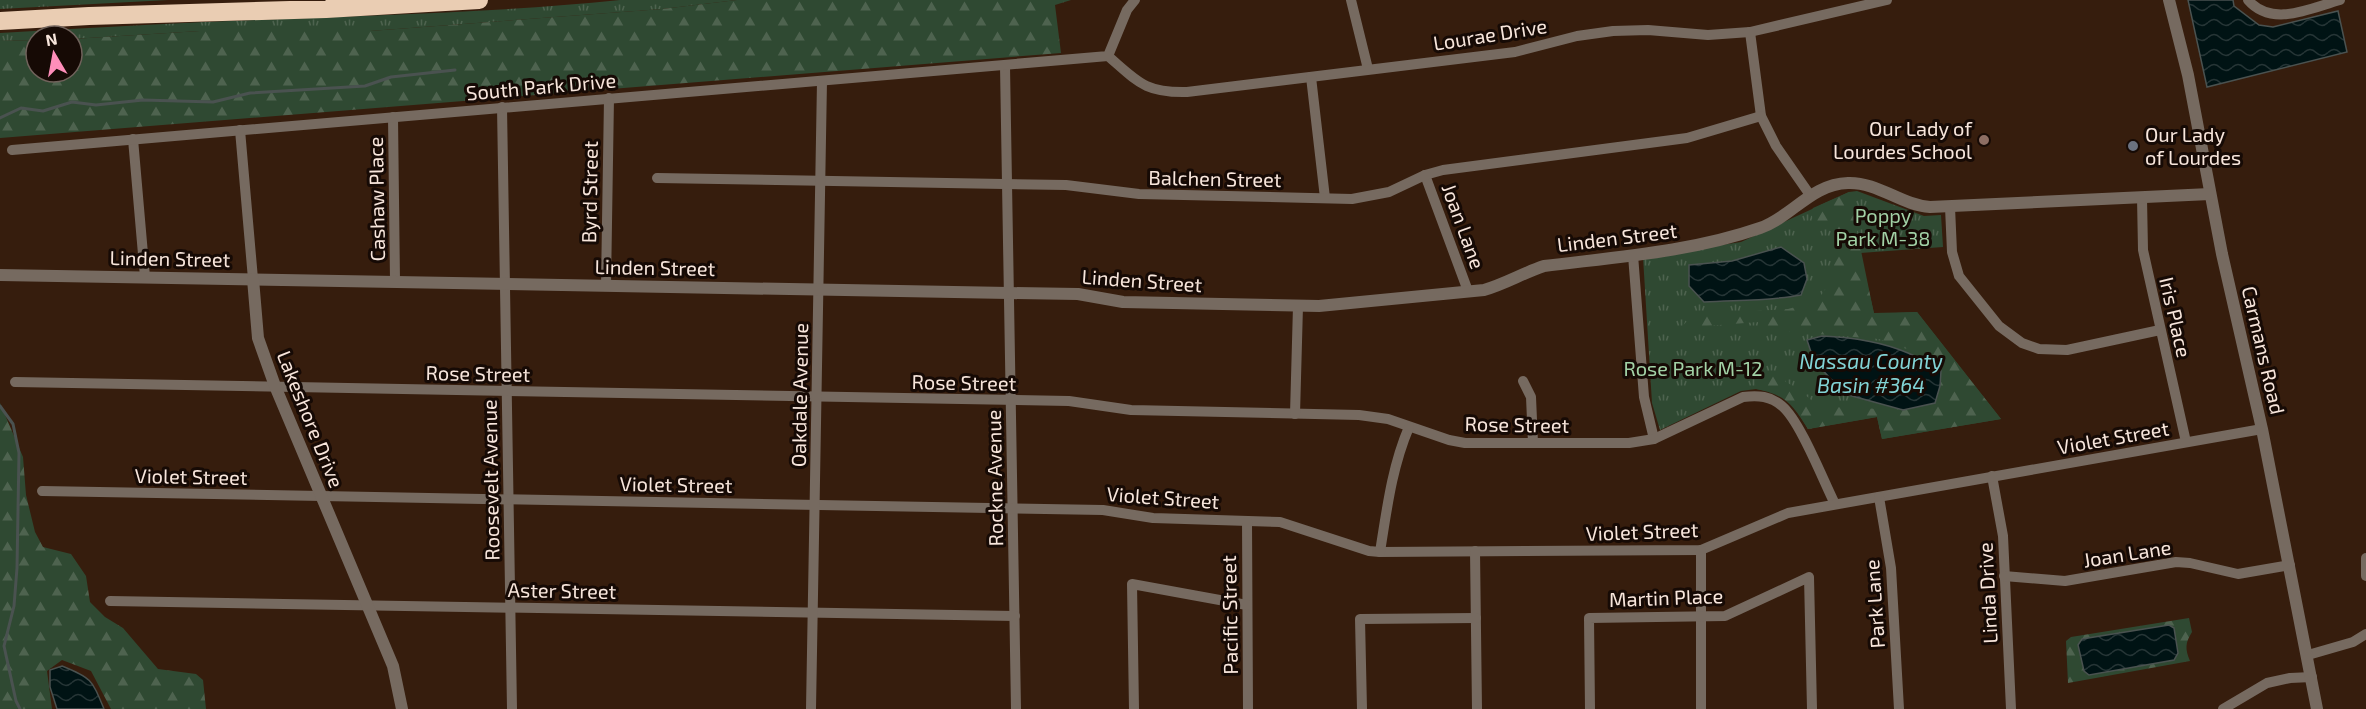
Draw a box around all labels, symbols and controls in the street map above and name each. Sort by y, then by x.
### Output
street label: Lourae Drive [1431,13,1549,55]
north arrow [24,24,84,84]
text: N [44,28,59,49]
street label: South Park Drive [465,67,617,105]
place label: Our Lady of Lourdes School [1833,116,1972,163]
place label: Our Lady of Lourdes [2145,122,2241,169]
marker: Our Lady of Lourdes School [1977,133,1991,147]
street label: Cashaw Place [363,136,389,262]
marker: Our Lady of Lourdes [2126,139,2140,153]
street label: Byrd Street [576,140,602,243]
street label: Balchen Street [1148,165,1282,191]
street label: Joan Lane [1438,180,1490,272]
park label: Poppy Park M-38 [1836,203,1930,250]
street label: Linden Street [1556,218,1679,256]
street label: Linden Street [109,245,231,271]
street label: Linden Street [594,254,716,280]
street label: Linden Street [1081,264,1203,296]
street label: Iris Place [2155,274,2197,360]
street label: Carmans Road [2238,283,2290,417]
street label: Oakdale Avenue [786,323,812,467]
street label: Lakeshore Drive [273,347,349,491]
water label: Nassau County Basin #364 [1799,348,1943,397]
park label: Rose Park M-12 [1623,356,1763,380]
street label: Rose Street [426,360,531,386]
street label: Rose Street [912,369,1017,395]
street label: Roosevelt Avenue [477,399,503,561]
street label: Rockne Avenue [981,409,1007,547]
street label: Rose Street [1465,411,1570,437]
street label: Violet Street [2055,415,2171,459]
street label: Violet Street [134,463,248,489]
street label: Violet Street [619,471,733,497]
street label: Violet Street [1106,481,1220,513]
street label: Violet Street [1585,517,1699,545]
street label: Joan Lane [2081,534,2173,572]
street label: Linda Drive [1972,542,2002,644]
street label: Pacific Street [1216,555,1242,675]
street label: Park Lane [1859,559,1889,649]
street label: Aster Street [507,577,617,603]
street label: Martin Place [1608,583,1724,611]

